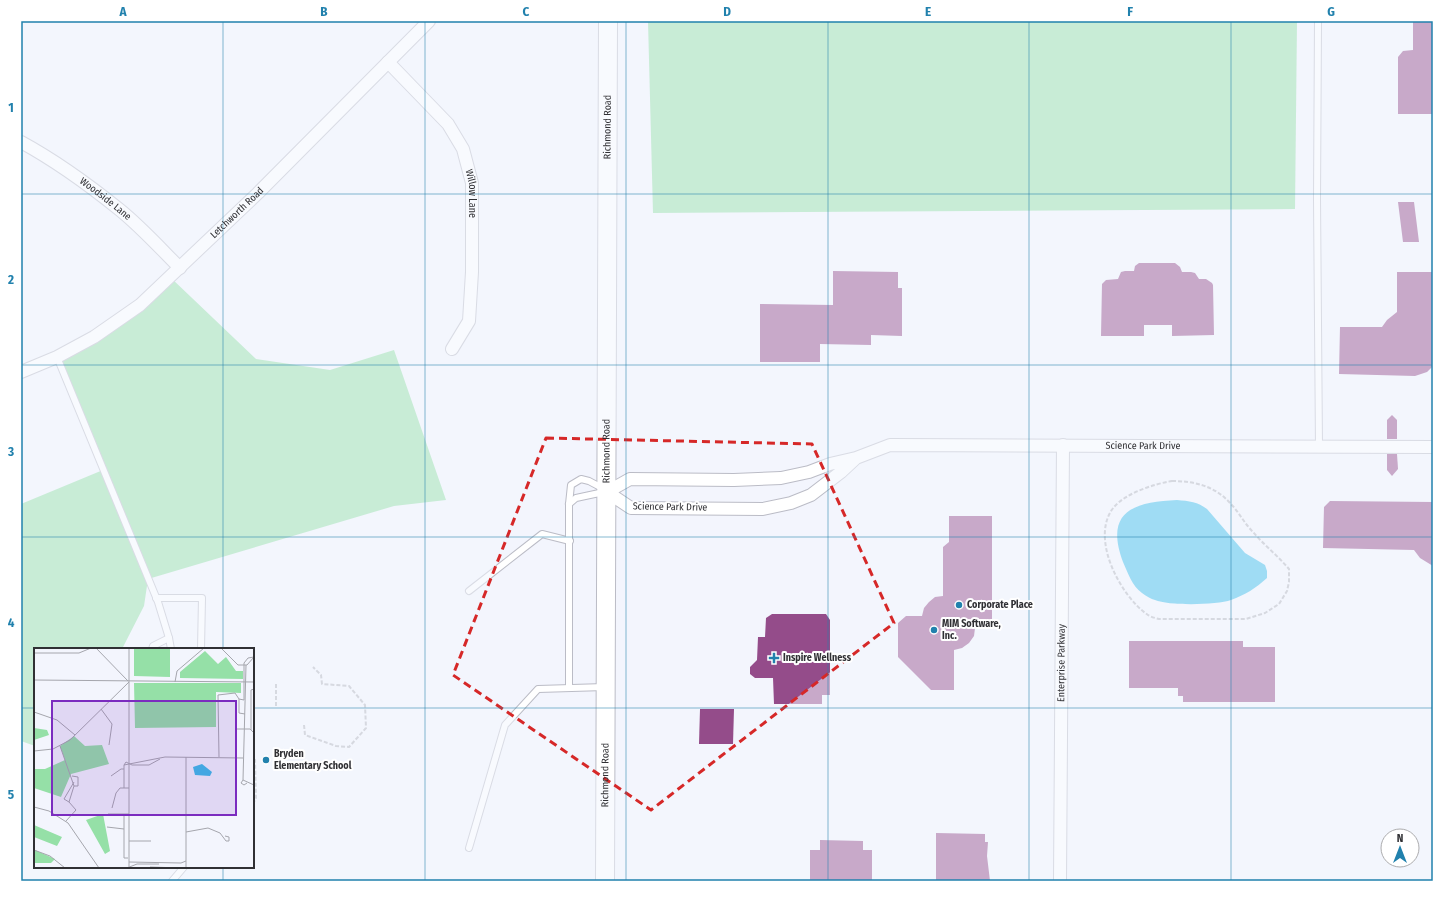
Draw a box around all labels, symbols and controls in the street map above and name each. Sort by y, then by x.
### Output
text: A [118,4,127,19]
text: B [320,4,328,19]
text: C [523,4,530,19]
text: D [723,4,731,19]
text: E [925,4,931,19]
text: F [1127,4,1133,19]
text: G [1327,4,1335,19]
street label: Richmond Road [602,95,614,159]
text: 1 [8,100,14,115]
street label: Willow Lane [463,168,478,218]
street label: Woodside Lane [77,175,134,223]
street label: Letchworth Road [208,185,266,241]
text: 2 [7,272,14,287]
street label: Richmond Road [600,419,613,483]
street label: Science Park Drive [1106,440,1180,452]
text: 3 [7,444,14,459]
street label: Science Park Drive [633,500,707,514]
place label: Corporate Place [967,599,1033,611]
marker: Corporate Place [954,600,964,610]
text: 4 [8,615,15,630]
place label: MIM Software, Inc. [942,618,1001,642]
street label: Enterprise Parkway [1055,624,1068,702]
marker: MIM Software, Inc. [929,625,939,635]
inset map [34,648,254,868]
marker: Inspire Wellness [768,652,780,664]
place label: Inspire Wellness [783,652,852,664]
street label: Richmond Road [599,743,611,807]
place label: Bryden Elementary School [274,748,352,772]
marker: Bryden Elementary School [261,755,271,765]
text: 5 [8,787,14,802]
north arrow [1380,828,1420,868]
text: N [1397,832,1403,845]

